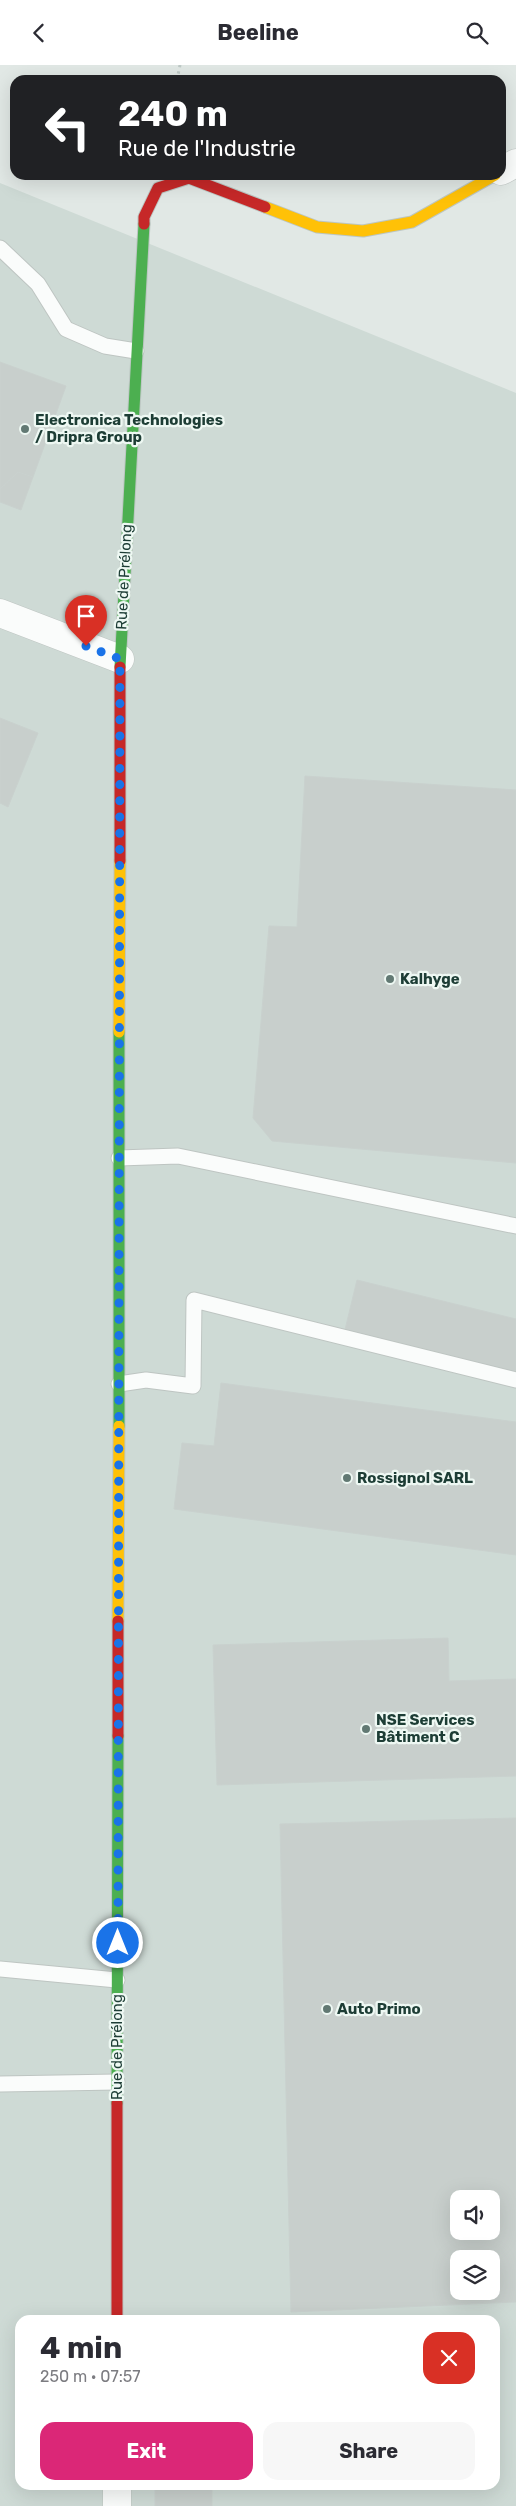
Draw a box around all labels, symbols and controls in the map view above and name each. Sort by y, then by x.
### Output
icon: back [25,19,53,47]
text: Beeline [217,19,299,46]
icon: search [463,19,491,47]
text: 240 m [118,93,228,135]
icon: left [35,95,100,160]
text: Rue de l'Industrie [118,135,296,162]
place label: Electronica Technologies / Dripra Group [35,411,223,446]
marker: Electronica Technologies / Dripra Group [19,423,31,435]
street label: Rue de Prélong [112,524,136,630]
pin [65,595,107,646]
icon: arrive [72,602,100,630]
place label: Kalhyge [400,970,460,988]
marker: Kalhyge [384,973,396,985]
place label: Rossignol SARL [357,1469,473,1487]
marker: Rossignol SARL [341,1472,353,1484]
place label: NSE Services Bâtiment C [376,1711,474,1746]
marker: NSE Services Bâtiment C [360,1723,372,1735]
position arrow [91,1916,143,1968]
street label: Rue de Prélong [108,1994,126,2100]
place label: Auto Primo [337,2000,421,2018]
marker: Auto Primo [321,2003,333,2015]
map controls [450,2190,500,2300]
button: sound [450,2190,500,2240]
button: layers [450,2250,500,2300]
text: 4 min [40,2330,122,2366]
button: close [423,2332,475,2384]
text: 250 m · 07:57 [40,2367,141,2386]
button: Exit [40,2422,253,2480]
button: Share [263,2422,475,2480]

